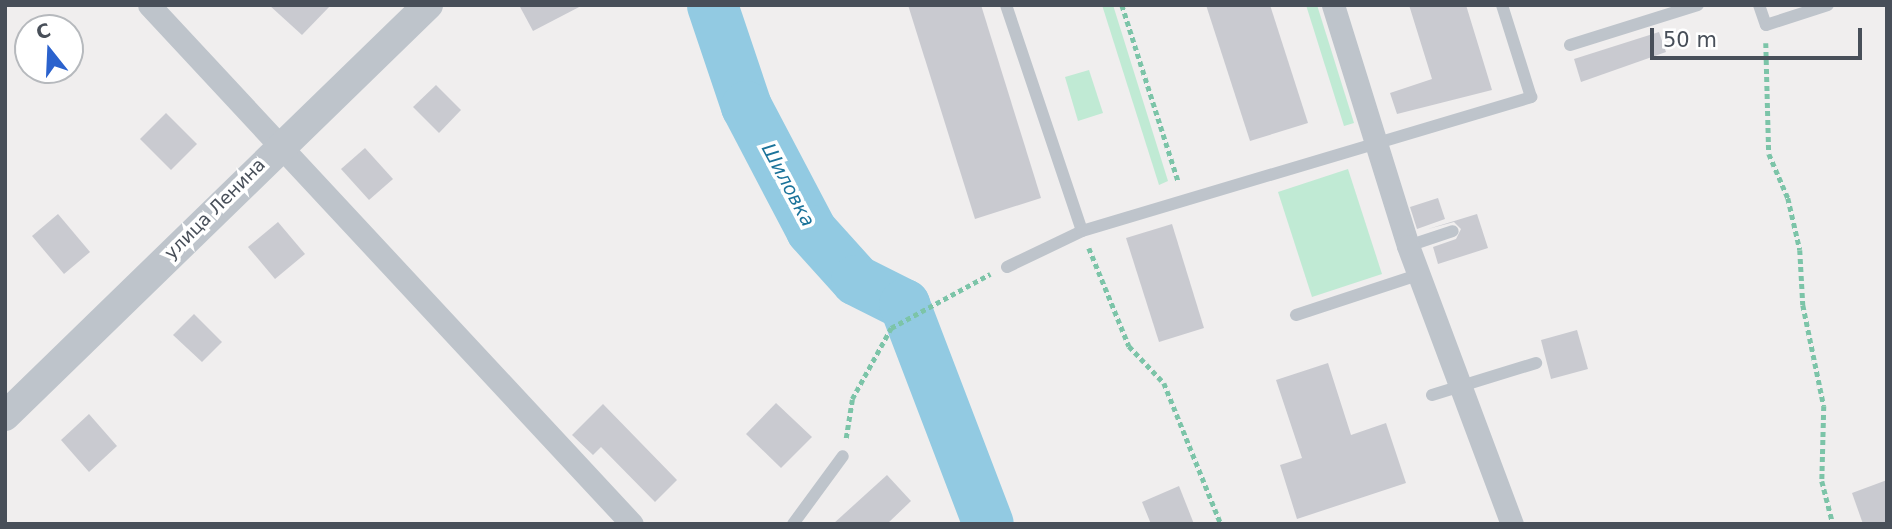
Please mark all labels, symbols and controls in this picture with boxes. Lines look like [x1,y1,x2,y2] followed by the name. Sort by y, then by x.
[14,14,84,84] north arrow
[1654,14,1866,58] scale bar
[33,18,53,44] text: С
[1663,28,1717,52] text: 50 m
[757,140,819,230] water label: Шиловка
[160,154,270,264] street label: улица Ленина

